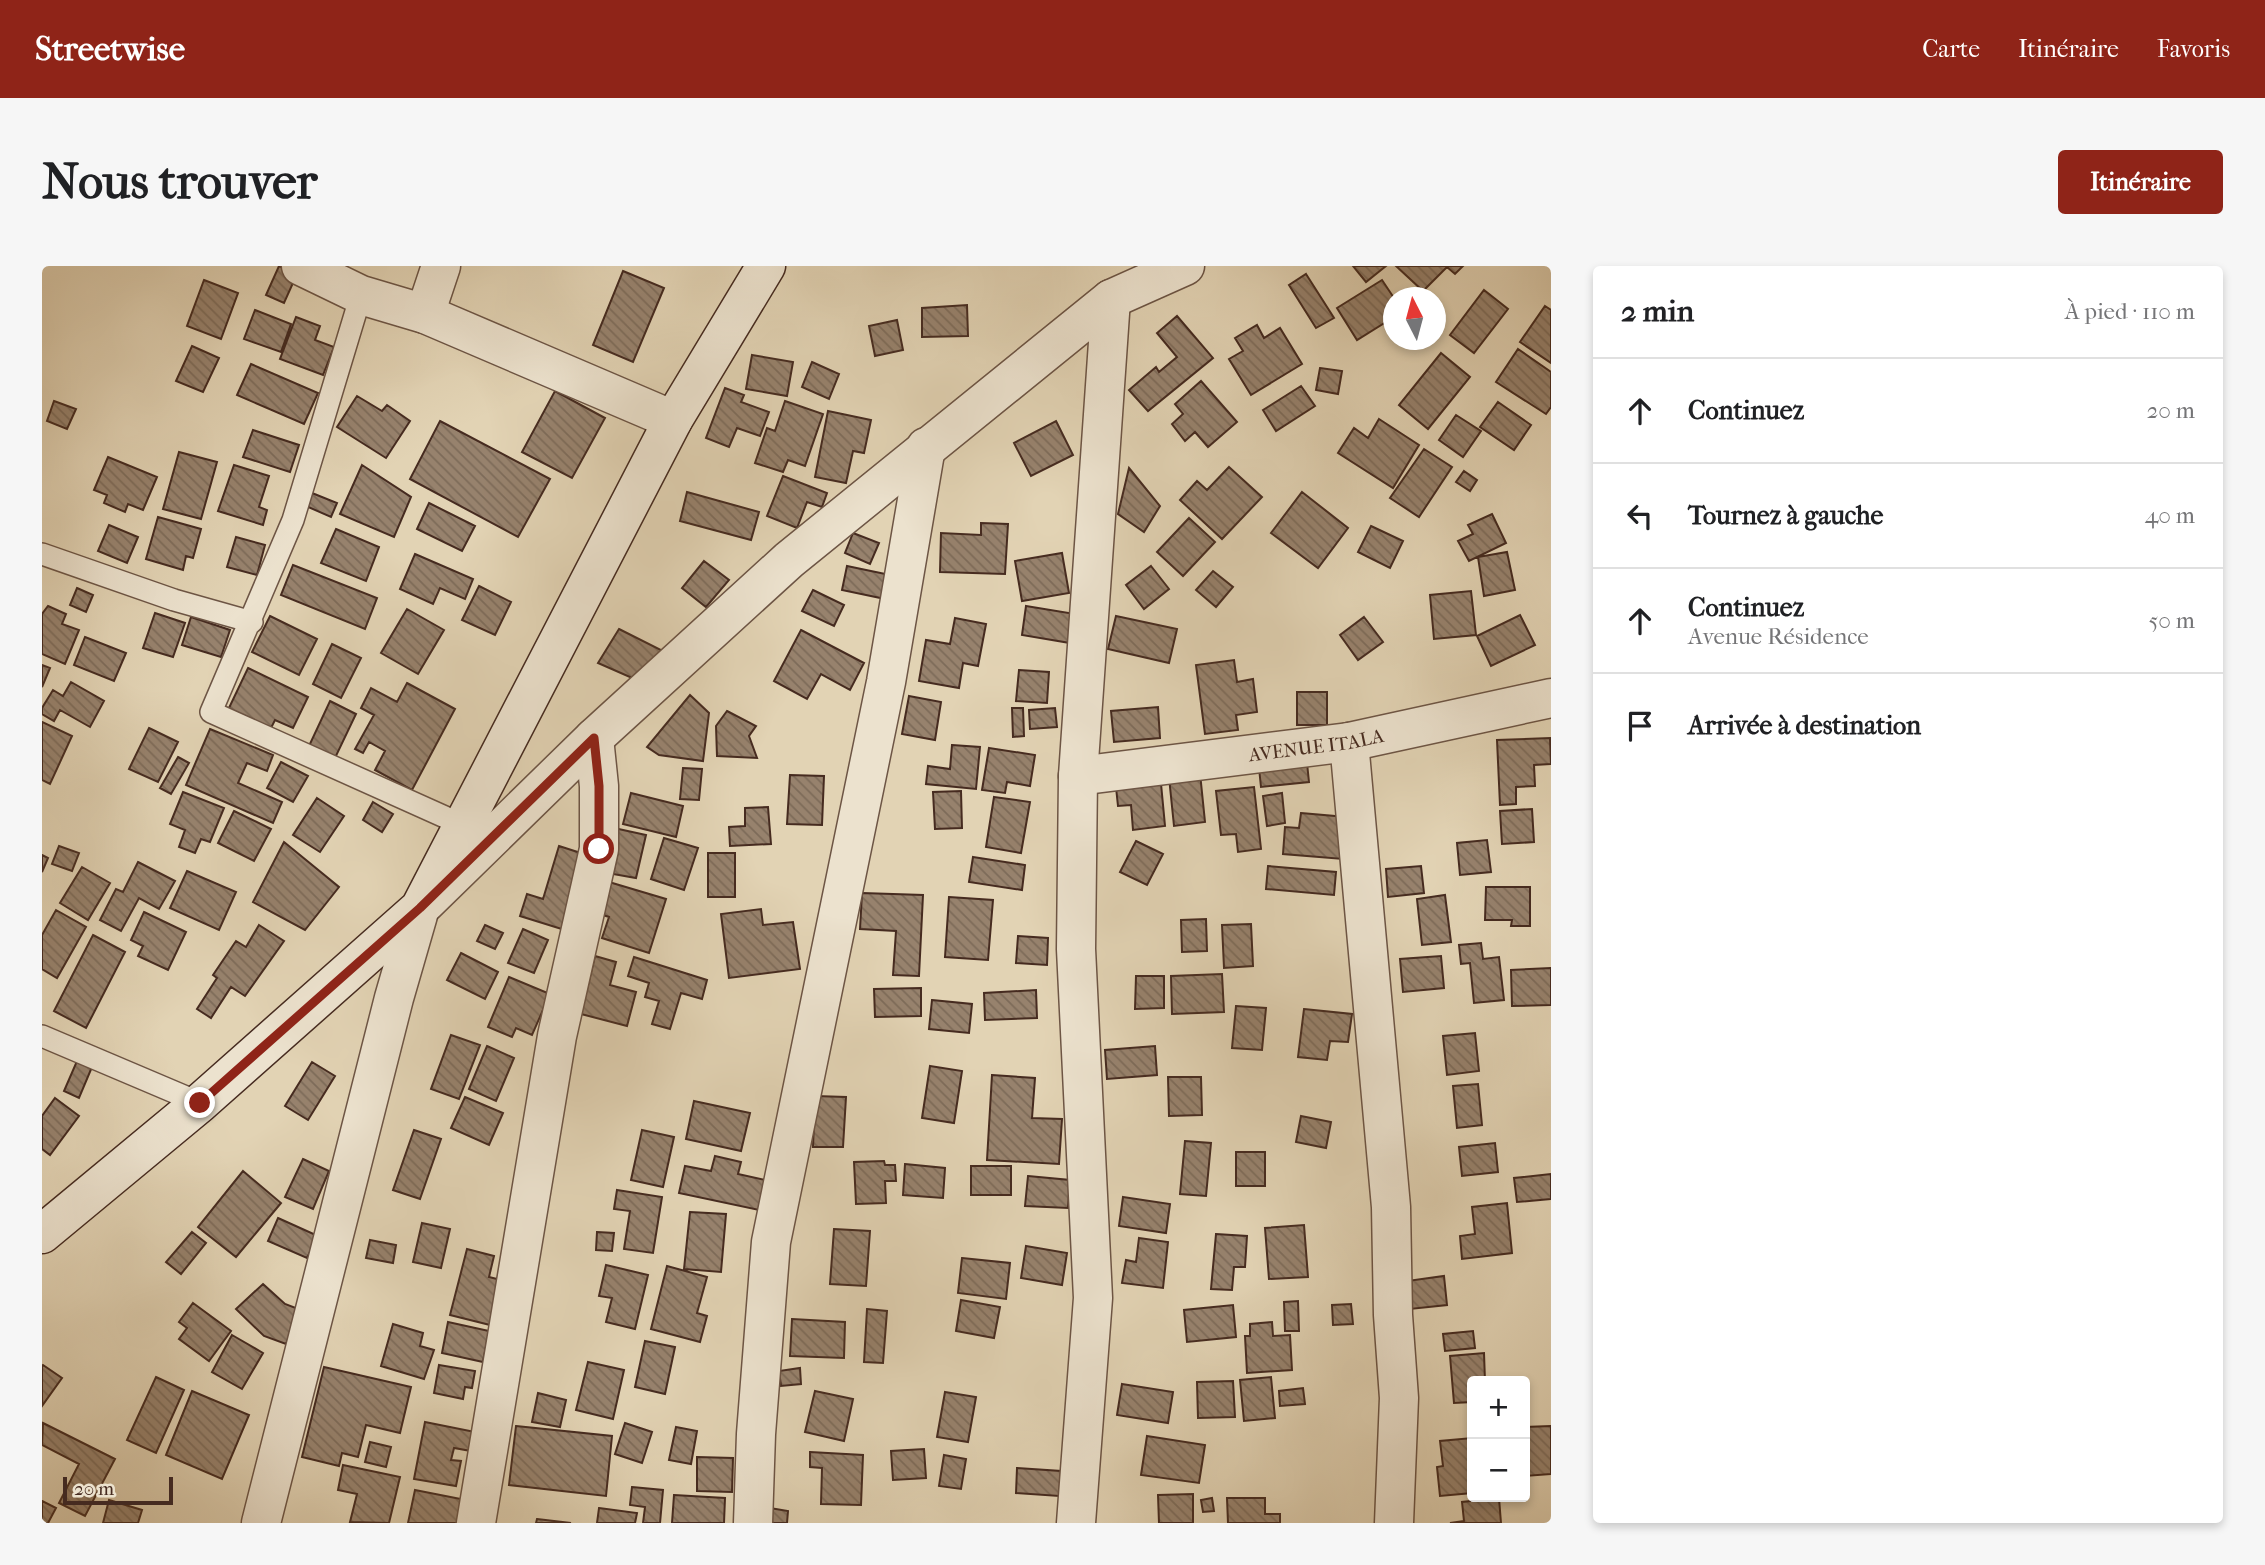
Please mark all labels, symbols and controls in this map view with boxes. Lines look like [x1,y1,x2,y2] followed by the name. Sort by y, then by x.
[35,30,185,69] text: Streetwise
[1922,35,1980,63] text: Carte
[2018,35,2119,63] text: Itinéraire
[2157,35,2230,63] text: Favoris
[2058,150,2223,214] button: Itinéraire
[42,153,317,211] text: Nous trouver
[1383,287,1446,350] north arrow
[1621,294,1694,329] text: 2 min
[2065,298,2195,325] text: À pied · 110 m
[1621,392,1659,430] icon: ahead
[1688,395,1804,426] text: Continuez
[2146,397,2195,424] text: 20 m
[1621,497,1659,535] icon: left
[1688,500,1883,531] text: Tournez à gauche
[2145,502,2195,529] text: 40 m
[1688,592,1804,623] text: Continuez
[1621,602,1659,640] icon: ahead
[2148,607,2195,634] text: 50 m
[1688,623,1869,650] text: Avenue Résidence
[1621,707,1659,745] icon: arrive
[1688,710,1921,741] text: Arrivée à destination
[1246,725,1386,767] street label: AVENUE ITALA
[583,833,614,864] route start
[184,1087,215,1118] route end
[1467,1376,1530,1502] map controls
[1467,1376,1530,1439] button: +
[1467,1439,1530,1502] button: −
[63,1474,173,1506] scale bar
[74,1478,114,1500] text: 20 m

